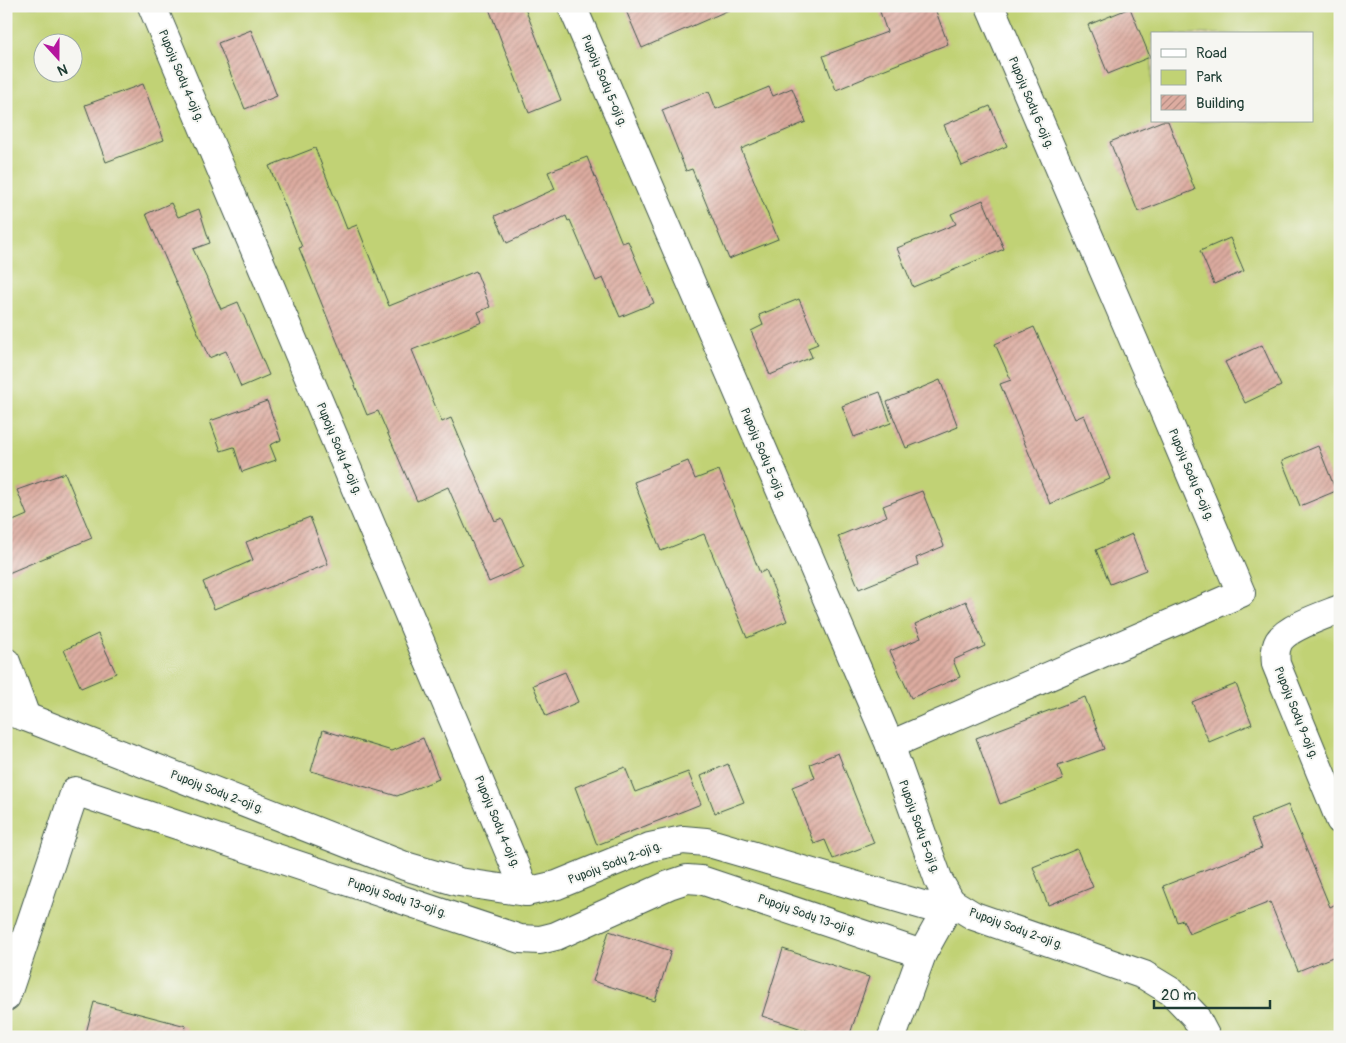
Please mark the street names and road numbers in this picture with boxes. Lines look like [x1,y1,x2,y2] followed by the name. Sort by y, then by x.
[155,27,207,125] street label: Pupojų Sodų 4-oji g.
[578,33,630,129] street label: Pupojų Sodų 5-oji g.
[1005,54,1057,152] street label: Pupojų Sodų 6-oji g.
[313,400,365,498] street label: Pupojų Sodų 4-oji g.
[737,406,789,502] street label: Pupojų Sodų 5-oji g.
[1165,426,1217,524] street label: Pupojų Sodų 6-oji g.
[1271,665,1321,761] street label: Pupojų Sodų 9-oji g.
[168,767,266,817] street label: Pupojų Sodų 2-oji g.
[471,773,523,871] street label: Pupojų Sodų 4-oji g.
[895,778,943,876] street label: Pupojų Sodų 5-oji g.
[566,838,664,888] street label: Pupojų Sodų 2-oji g.
[345,875,449,921] street label: Pupojų Sodų 13-oji g.
[756,891,858,939] street label: Pupojų Sodų 13-oji g.
[967,905,1065,953] street label: Pupojų Sodų 2-oji g.

